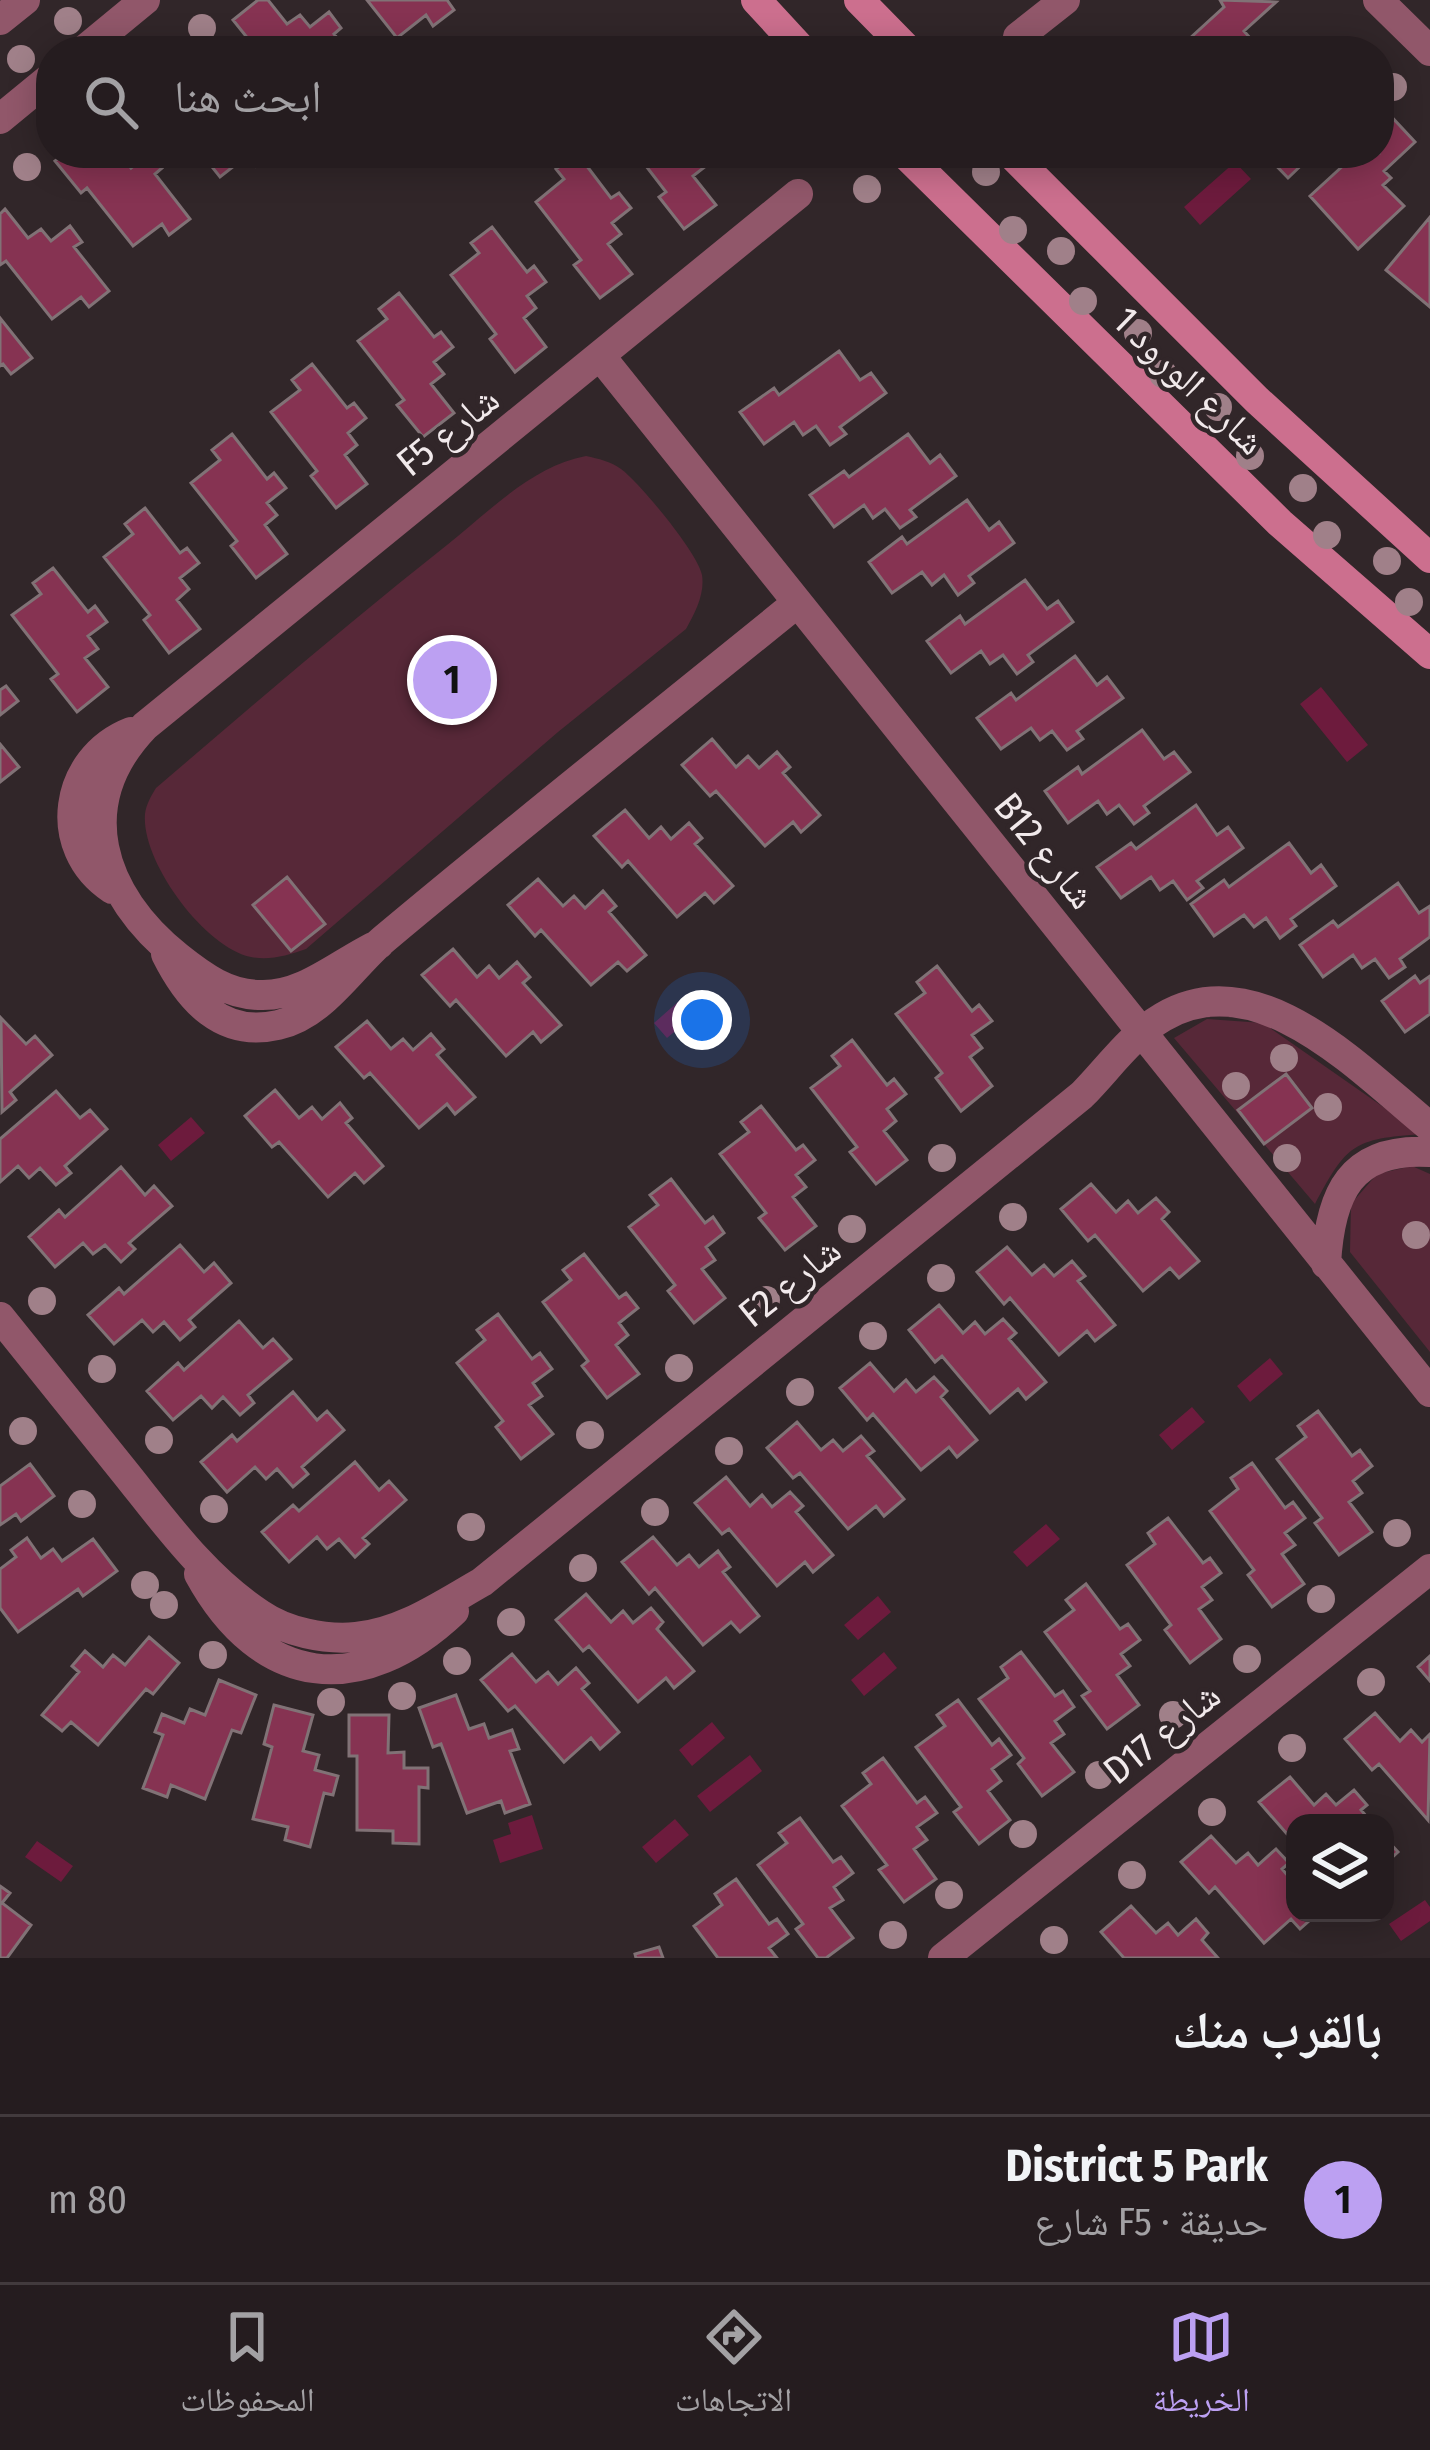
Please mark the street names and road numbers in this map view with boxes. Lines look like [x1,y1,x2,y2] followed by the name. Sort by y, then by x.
[1103,297,1274,465] street label: شارع الورود 1
[388,376,509,487] street label: F5 شارع
[984,784,1106,919] street label: B12 شارع
[730,1227,851,1338] street label: F2 شارع
[1094,1672,1230,1795] street label: D17 شارع

